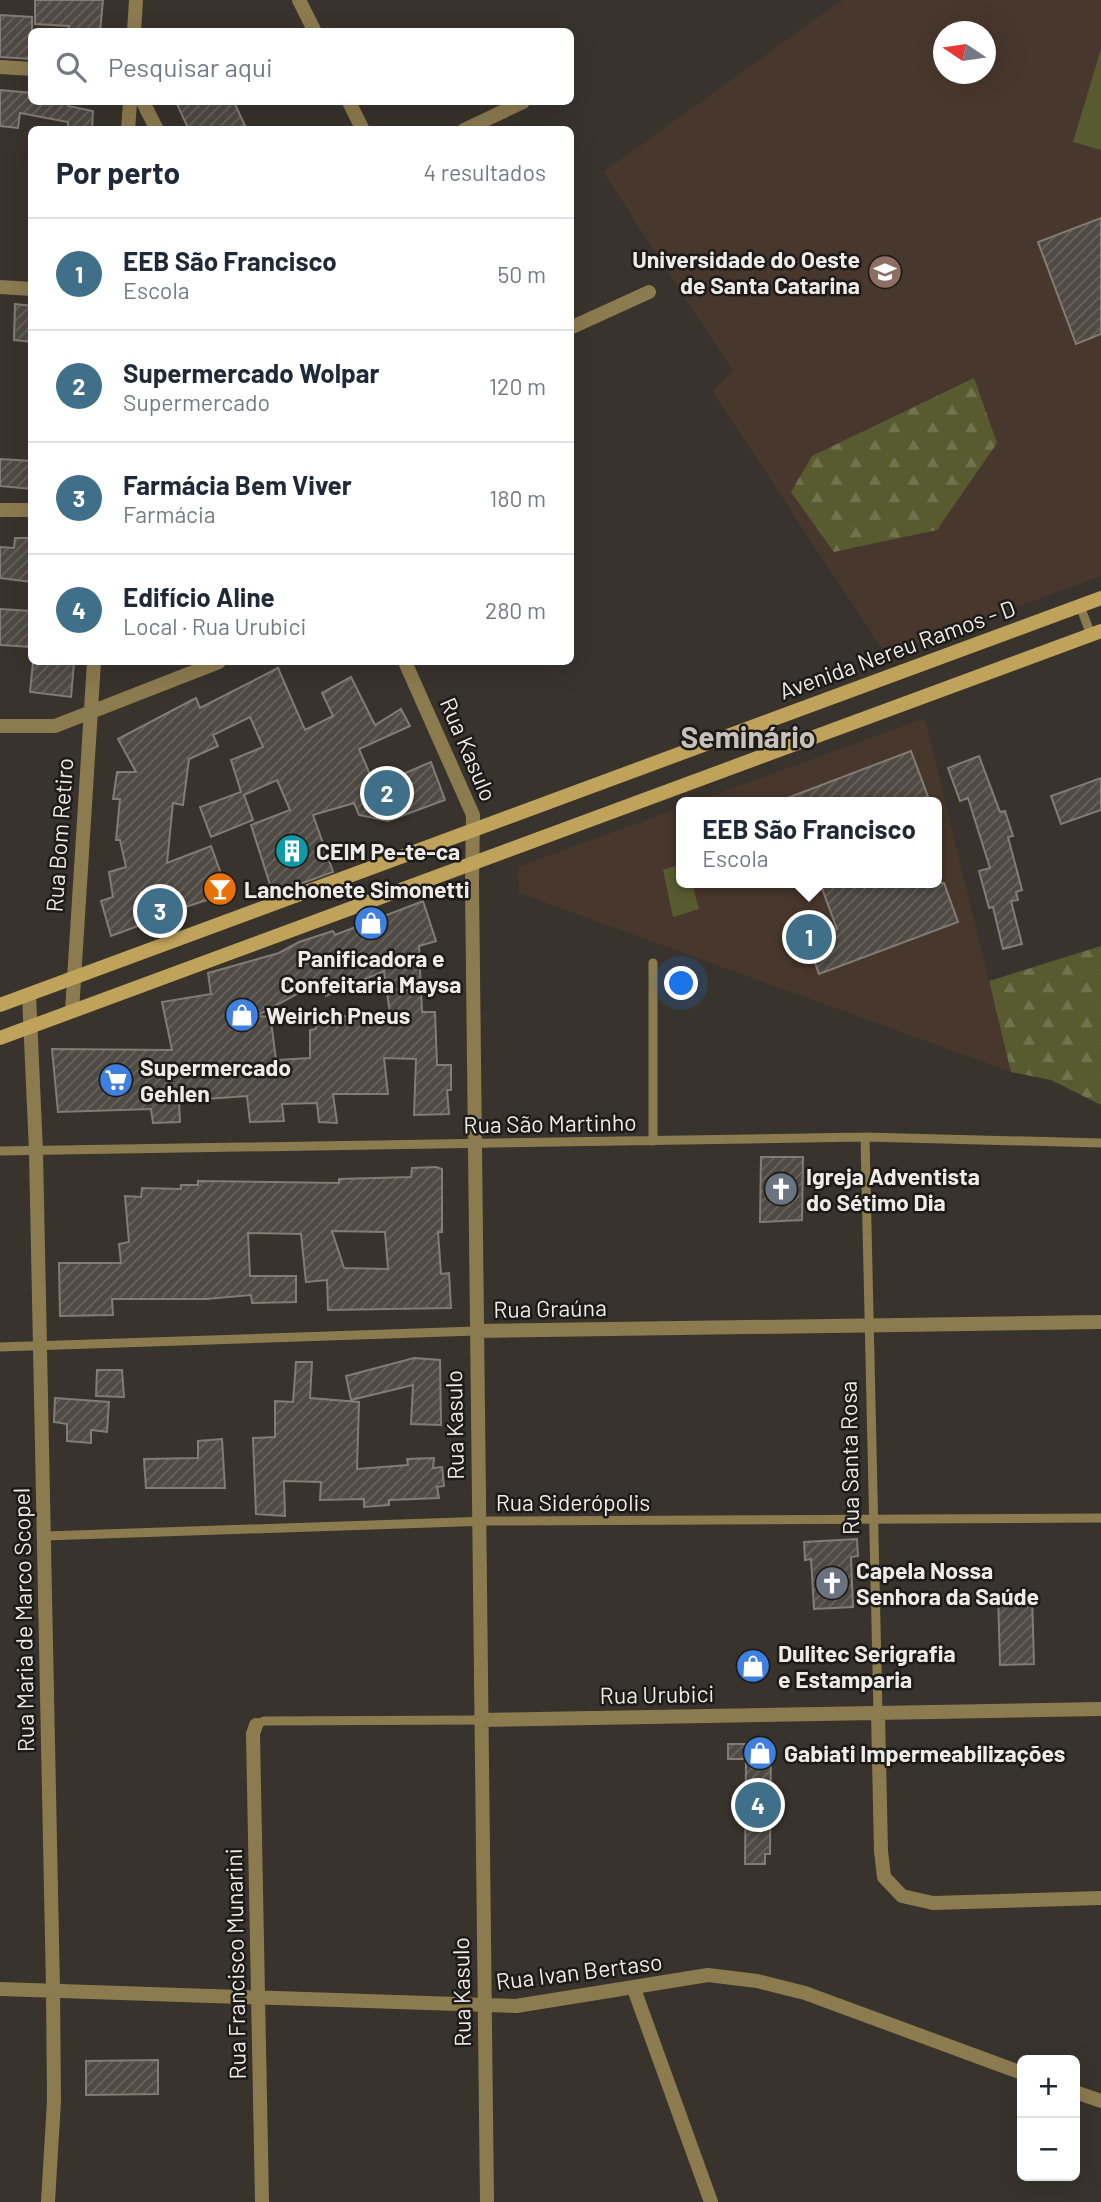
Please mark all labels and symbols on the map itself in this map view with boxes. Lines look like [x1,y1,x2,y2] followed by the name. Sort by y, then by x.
[933,21,996,84] north arrow
[632,245,860,299] place label: Universidade do Oeste de Santa Catarina
[866,253,904,291] school or university icon: Universidade do Oeste de Santa Catarina
[775,593,1019,705] street label: Avenida Nereu Ramos - D
[435,693,503,805] street label: Rua Kasulo
[680,718,816,754] district label: Seminário
[40,757,78,913] street label: Rua Bom Retiro
[364,767,410,819] pin: 2
[273,832,311,870] building icon: CEIM Pe-te-ca
[316,837,460,865] place label: CEIM Pe-te-ca
[201,870,239,908] bar icon: Lanchonete Simonetti
[244,875,470,903] place label: Lanchonete Simonetti
[137,885,183,937] pin: 3
[352,904,390,942] shop icon: Panificadora e Confeitaria Maysa
[786,911,832,963] pin: 1
[281,944,462,998] place label: Panificadora e Confeitaria Maysa
[664,966,698,1000] your location
[223,996,261,1034] shop icon: Weirich Pneus
[266,1001,410,1029] place label: Weirich Pneus
[140,1053,291,1107] place label: Supermercado Gehlen
[97,1061,135,1099] supermarket icon: Supermercado Gehlen
[463,1107,637,1139] street label: Rua São Martinho
[806,1162,980,1216] place label: Igreja Adventista do Sétimo Dia
[762,1170,800,1208] church icon: Igreja Adventista do Sétimo Dia
[493,1293,607,1323] street label: Rua Graúna
[439,1370,469,1480] street label: Rua Kasulo
[834,1381,864,1535] street label: Rua Santa Rosa
[7,1488,39,1752] street label: Rua Maria de Marco Scopel
[496,1488,650,1516] street label: Rua Siderópolis
[856,1556,1039,1610] place label: Capela Nossa Senhora da Saúde
[813,1564,851,1602] church icon: Capela Nossa Senhora da Saúde
[778,1639,956,1693] place label: Dulitec Serigrafia e Estamparia
[734,1647,772,1685] shop icon: Dulitec Serigrafia e Estamparia
[599,1679,715,1709] street label: Rua Urubici
[741,1734,779,1772] shop icon: Gabiati Impermeabilizações
[784,1739,1065,1767] place label: Gabiati Impermeabilizações
[735,1779,781,1831] pin: 4
[219,1848,251,2080] street label: Rua Francisco Munarini
[446,1937,476,2047] street label: Rua Kasulo
[494,1947,664,1995] street label: Rua Ivan Bertaso

